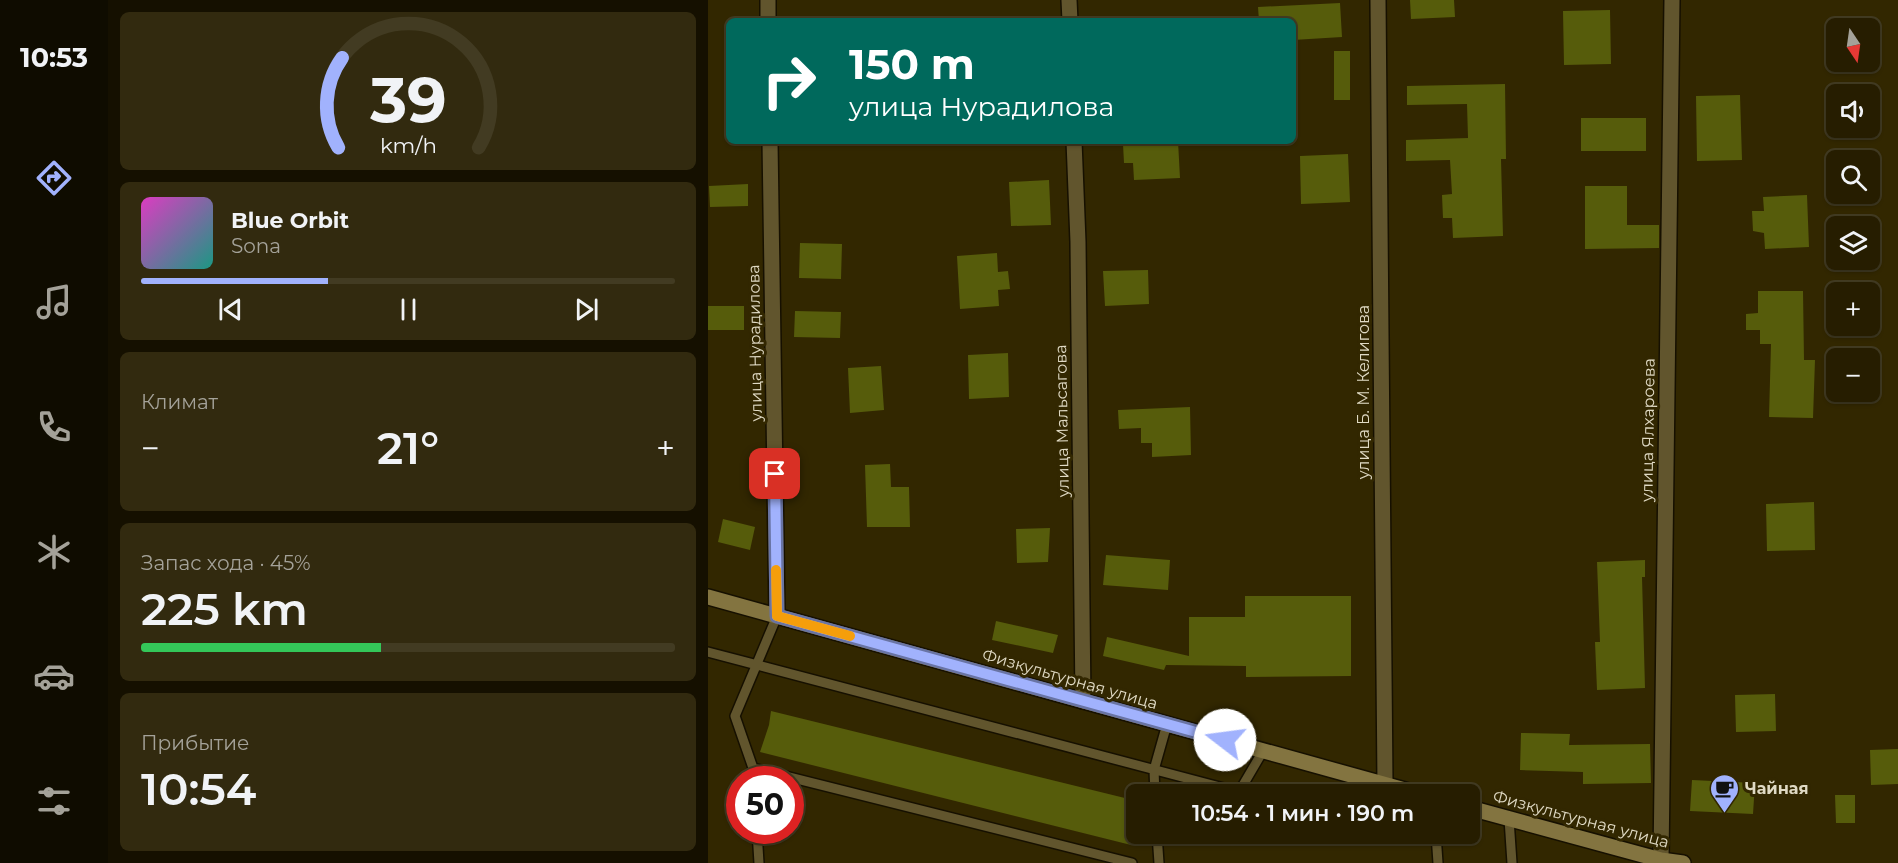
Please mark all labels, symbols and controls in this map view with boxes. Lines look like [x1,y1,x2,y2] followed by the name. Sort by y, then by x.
[1826,18,1880,72] north arrow
[1826,18,1880,402] map controls
[849,38,975,90] text: 150 m
[20,41,88,74] text: 10:53
[750,42,828,120] icon: right
[369,62,446,138] text: 39
[1826,84,1880,138] button: sound
[849,90,1114,123] text: улица Нурадилова
[379,132,437,158] text: km/h
[1826,150,1880,204] button: search
[33,157,75,199] icon: directions
[231,207,349,234] text: Blue Orbit
[1826,216,1880,270] button: layers
[231,234,281,258] text: Sona
[744,264,766,423] street label: улица Нурадилова
[33,281,75,323] icon: music
[1826,282,1880,336] button: +
[214,293,247,326] icon: previous
[392,293,425,326] icon: pause
[570,293,603,326] icon: next
[1354,305,1373,480] street label: улица Б. М. Келигова
[1051,344,1073,499] street label: улица Мальсагова
[1826,348,1880,402] button: −
[1637,358,1659,503] street label: улица Ялхароева
[141,390,218,414] text: Климат
[33,406,75,448] icon: phone
[377,420,439,475] text: 21°
[141,428,160,468] text: −
[656,428,675,468] text: +
[749,448,800,499] pin
[758,457,791,490] icon: arrive
[33,531,75,573] icon: climate
[141,551,311,575] text: Запас хода · 45%
[141,581,308,636] text: 225 km
[980,645,1160,713] street label: Физкультурная улица
[33,655,75,697] icon: car
[1193,708,1257,772] position arrow
[141,731,249,755] text: Прибытие
[141,761,256,816] text: 10:54
[726,766,804,844] speed limit sign: 50
[1708,772,1740,814] cafe icon: Чайная
[1745,779,1809,798] place label: Чайная
[33,780,75,822] icon: filters
[1491,786,1671,852] street label: Физкультурная улица
[1192,800,1414,827] text: 10:54 · 1 мин · 190 m

